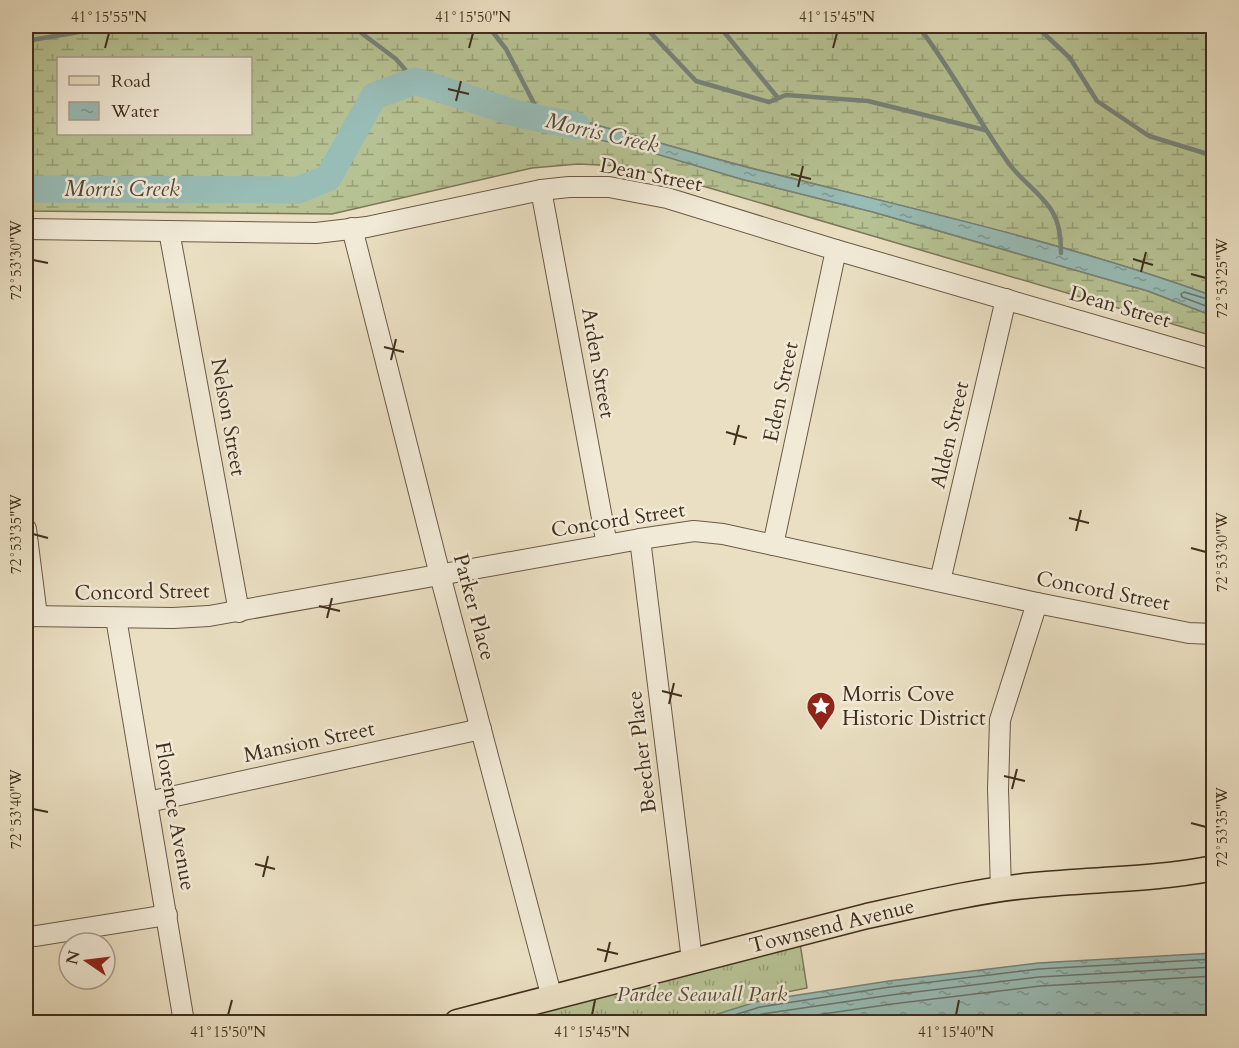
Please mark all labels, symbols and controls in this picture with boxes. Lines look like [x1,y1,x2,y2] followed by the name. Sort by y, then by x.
[71,7,147,27] text: 41°15'55"N
[435,7,511,27] text: 41°15'50"N
[799,7,875,27] text: 41°15'45"N
[57,57,252,135] legend
[111,69,151,94] text: Road
[110,99,160,124] text: Water
[542,105,662,161] water label: Morris Creek
[597,151,705,199] street label: Dean Street
[64,174,180,204] water label: Morris Creek
[6,220,26,300] text: 72°53'30"W
[1212,238,1232,318] text: 72°53'25"W
[1066,279,1174,335] street label: Dean Street
[574,306,622,421] street label: Arden Street
[756,339,806,445] street label: Eden Street
[203,356,253,479] street label: Nelson Street
[924,378,976,491] street label: Alden Street
[6,494,26,574] text: 72°53'35"W
[549,495,687,545] street label: Concord Street
[1212,512,1232,592] text: 72°53'30"W
[446,551,502,663] street label: Parker Place
[1034,564,1173,618] street label: Concord Street
[74,576,210,608] street label: Concord Street
[842,680,986,733] place label: Morris Cove Historic District
[620,689,664,815] street label: Beecher Place
[805,690,837,732] place icon: Morris Cove Historic District
[241,714,377,770] street label: Mansion Street
[148,739,202,893] street label: Florence Avenue
[6,769,26,849] text: 72°53'40"W
[1212,787,1232,867] text: 72°53'35"W
[747,891,917,961] street label: Townsend Avenue
[57,931,117,991] north arrow
[61,948,86,967] text: N
[617,980,788,1009] park label: Pardee Seawall Park
[190,1022,266,1042] text: 41°15'50"N
[554,1022,630,1042] text: 41°15'45"N
[918,1022,994,1042] text: 41°15'40"N

